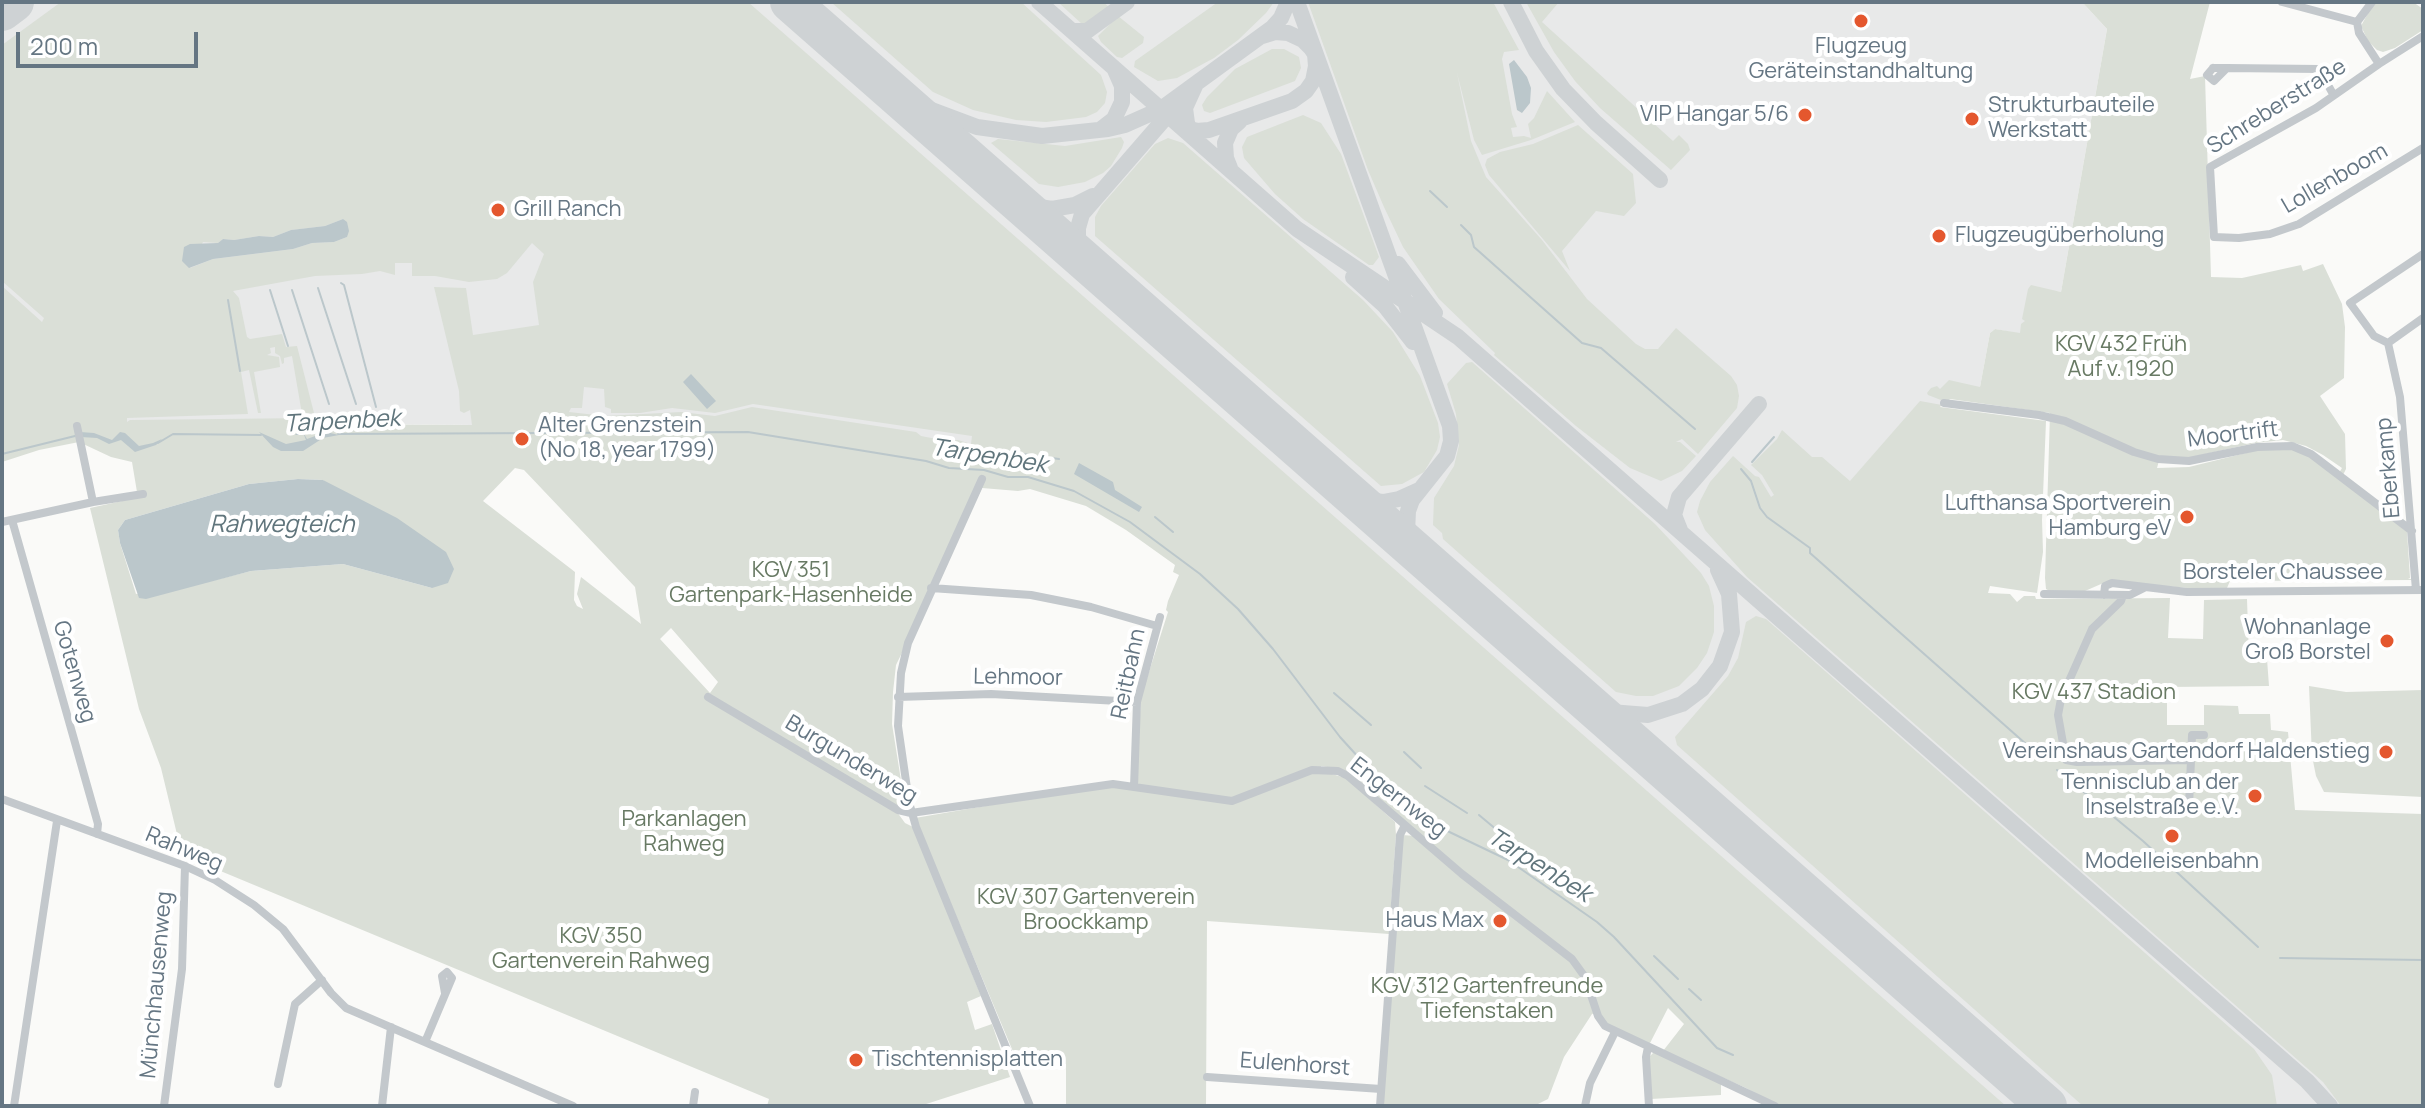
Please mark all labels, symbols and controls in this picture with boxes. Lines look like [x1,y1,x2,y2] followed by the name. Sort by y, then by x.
[1852,12,1870,30] marker: Flugzeug Geräteinstandhaltung
[20,16,202,66] scale bar
[30,29,98,62] text: 200 m
[1749,34,1973,86] place label: Flugzeug Geräteinstandhaltung
[2203,54,2351,160] street label: Schreberstraße
[1988,93,2155,144] place label: Strukturbauteile Werkstatt
[1640,102,1789,128] place label: VIP Hangar 5/6
[1796,106,1814,124] marker: VIP Hangar 5/6
[1963,110,1981,128] marker: Strukturbauteile Werkstatt
[2277,138,2393,220] street label: Lollenboom
[514,197,622,223] place label: Grill Ranch
[489,201,507,219] marker: Grill Ranch
[1955,223,2164,249] place label: Flugzeugüberholung
[1930,227,1948,245] marker: Flugzeugüberholung
[2055,332,2187,384] park label: KGV 432 Früh Auf v. 1920
[283,405,401,439] water label: Tarpenbek
[538,413,716,464] place label: Alter Grenzstein (No 18, year 1799)
[2186,416,2280,454] street label: Moortrift
[2371,416,2407,520] street label: Eberkamp
[513,430,531,448] marker: Alter Grenzstein (No 18, year 1799)
[929,434,1049,480] water label: Tarpenbek
[1945,491,2171,542] place label: Lufthansa Sportverein Hamburg eV
[2178,508,2196,526] marker: Lufthansa Sportverein Hamburg eV
[209,511,355,539] water label: Rahwegteich
[669,558,913,610] park label: KGV 351 Gartenpark-Hasenheide
[2183,560,2383,586] street label: Borsteler Chaussee
[2244,615,2371,666] place label: Wohnanlage Groß Borstel
[47,618,101,726] street label: Gotenweg
[1107,626,1151,722] street label: Reitbahn
[2378,632,2396,650] marker: Wohnanlage Groß Borstel
[973,664,1063,692] street label: Lehmoor
[2012,680,2176,706] park label: KGV 437 Stadion
[780,710,922,810] street label: Burgunderweg
[2002,739,2370,765] place label: Vereinshaus Gartendorf Haldenstieg
[2377,743,2395,761] marker: Vereinshaus Gartendorf Haldenstieg
[1345,752,1451,844] street label: Engernweg
[2061,770,2239,822] place label: Tennisclub an der Inselstraße e.V.
[2246,787,2264,805] marker: Tennisclub an der Inselstraße e.V.
[621,807,747,858] park label: Parkanlagen Rahweg
[141,822,227,878] street label: Rahweg
[1482,823,1596,909] water label: Tarpenbek
[2163,827,2181,845] marker: Modelleisenbahn
[2085,849,2259,875] place label: Modelleisenbahn
[977,885,1195,936] park label: KGV 307 Gartenverein Broockkamp
[136,890,178,1080] street label: Münchhausenweg
[1385,908,1484,934] place label: Haus Max
[1491,912,1509,930] marker: Haus Max
[492,924,710,976] park label: KGV 350 Gartenverein Rahweg
[1371,974,1603,1026] park label: KGV 312 Gartenfreunde Tiefenstaken
[872,1047,1063,1073] place label: Tischtennisplatten
[1239,1048,1351,1082] street label: Eulenhorst
[847,1051,865,1069] marker: Tischtennisplatten

